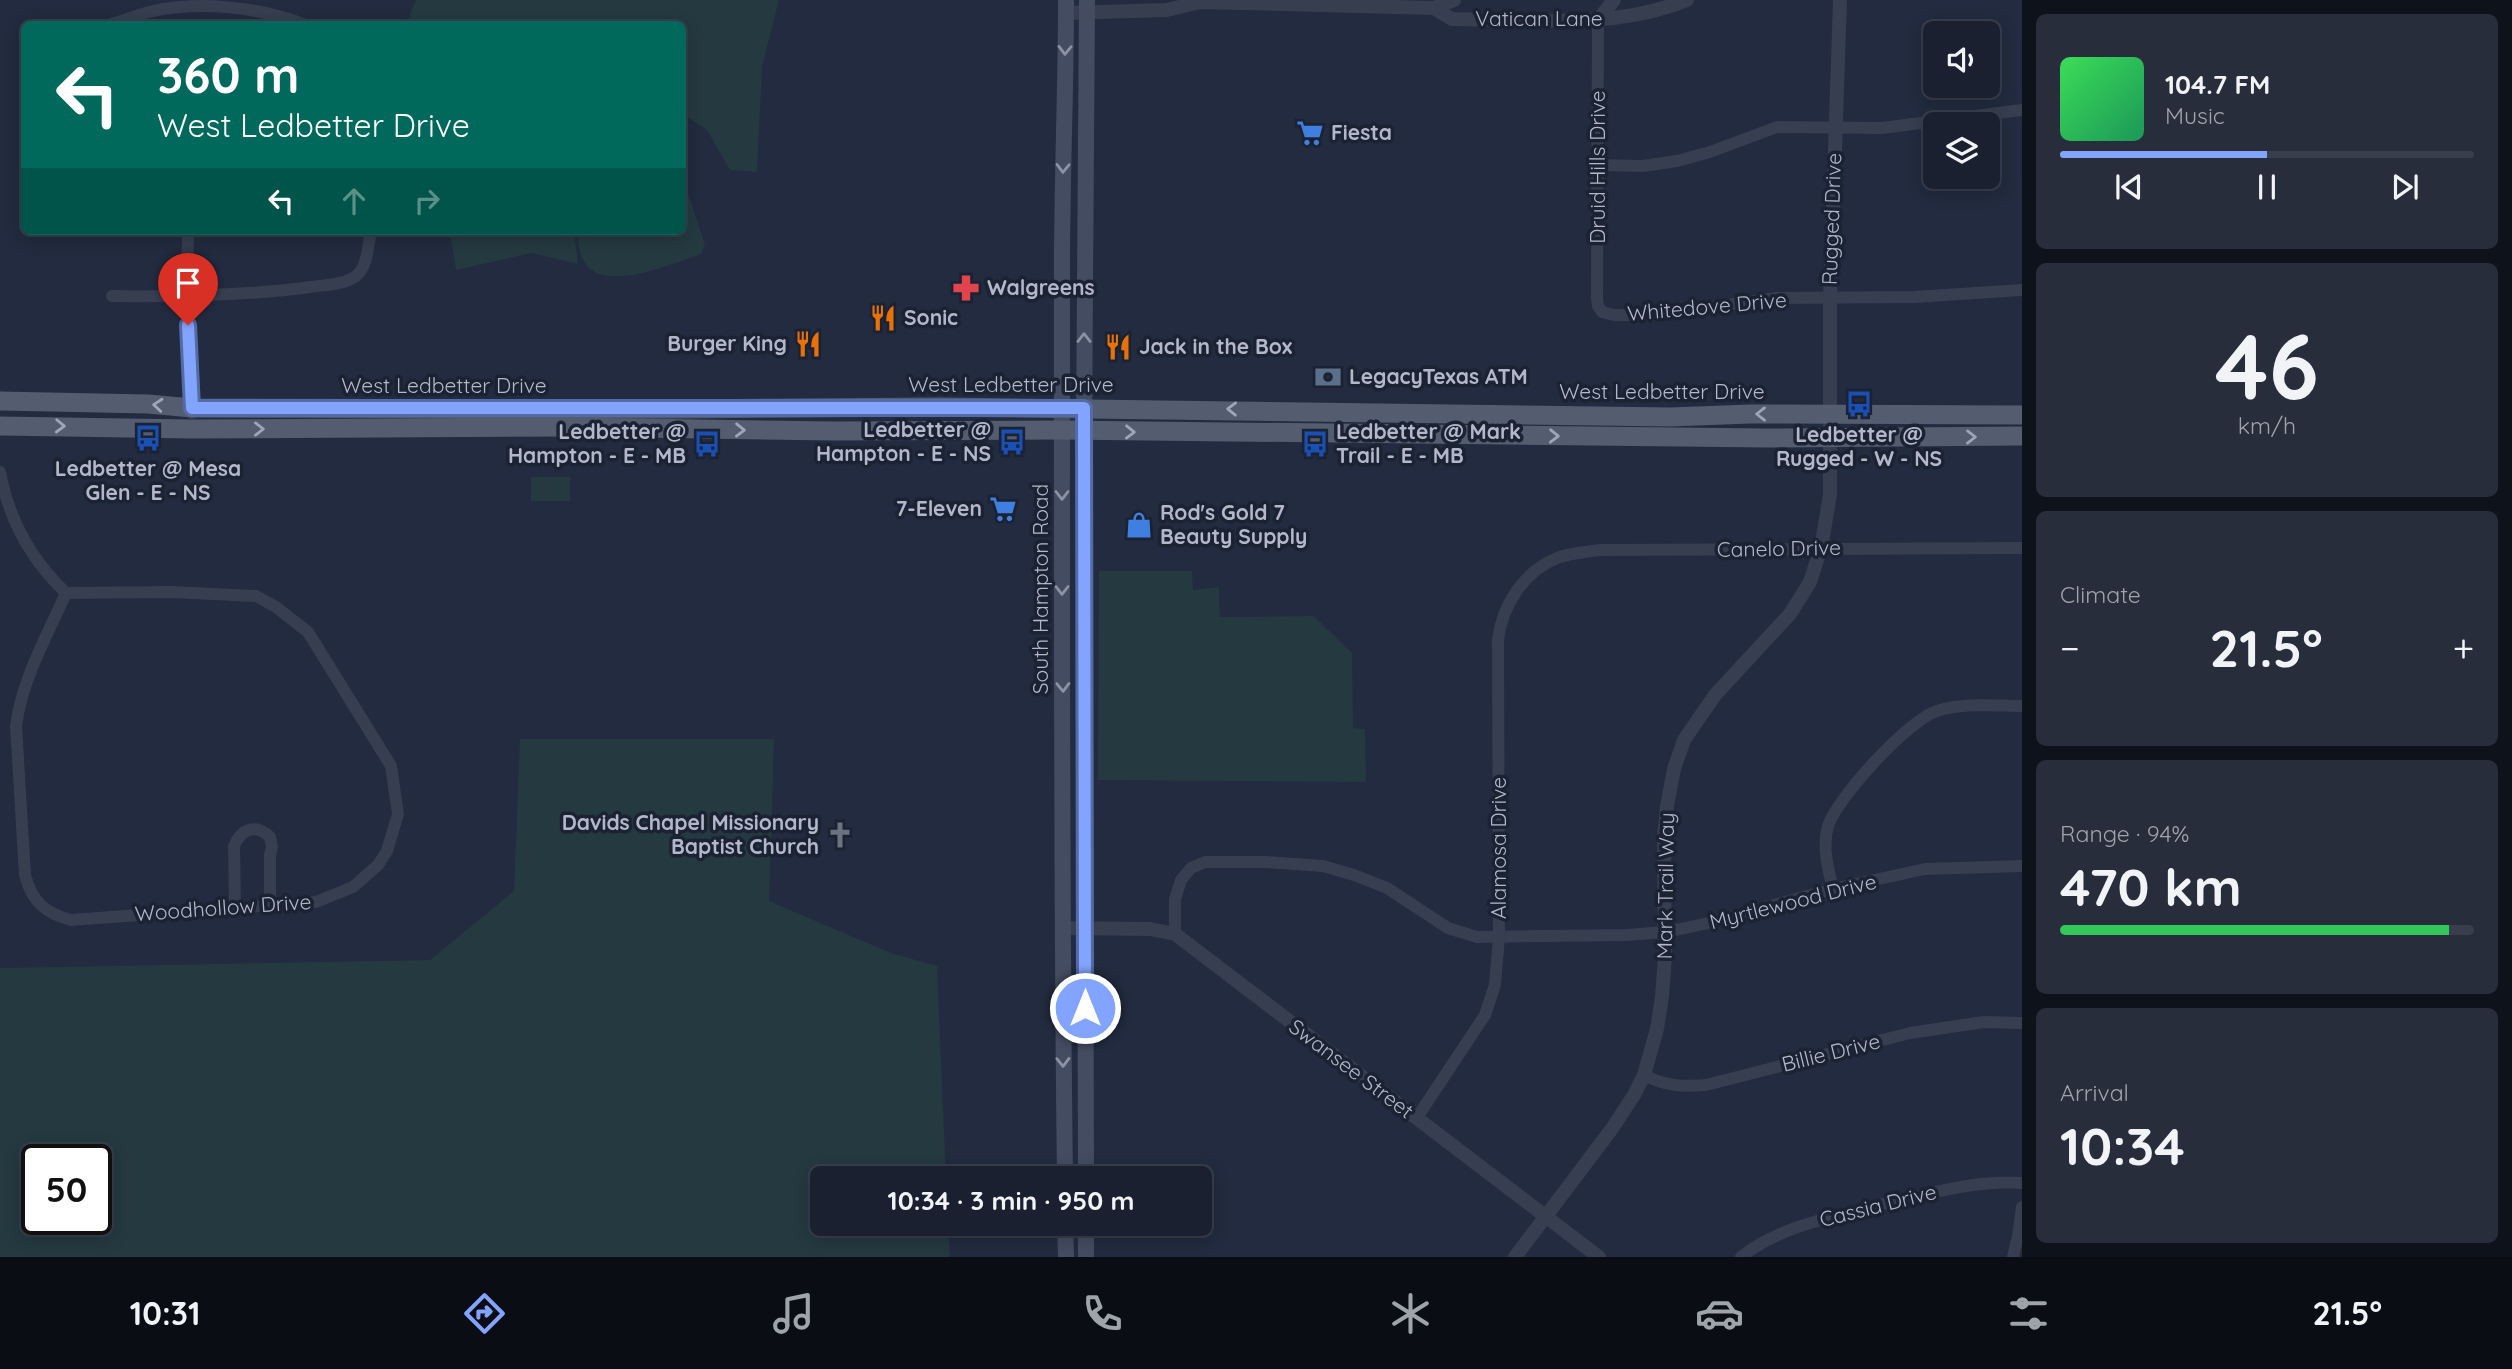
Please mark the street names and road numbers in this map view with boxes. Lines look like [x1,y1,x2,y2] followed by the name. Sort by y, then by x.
[1475,5,1603,31] street label: Vatican Lane
[1584,90,1610,244] street label: Druid Hills Drive
[1816,152,1846,286] street label: Rugged Drive
[1626,286,1788,326] street label: Whitedove Drive
[908,371,1114,397] street label: West Ledbetter Drive
[341,372,547,398] street label: West Ledbetter Drive
[1559,378,1765,404] street label: West Ledbetter Drive
[1027,484,1053,694] street label: South Hampton Road
[1717,534,1841,562] street label: Canelo Drive
[1485,777,1511,919] street label: Alamosa Drive
[1651,812,1679,960] street label: Mark Trail Way
[1707,868,1879,934] street label: Myrtlewood Drive
[134,888,312,926] street label: Woodhollow Drive
[1284,1013,1419,1123] street label: Swansee Street
[1779,1027,1883,1077] street label: Billie Drive
[1817,1178,1939,1232] street label: Cassia Drive

